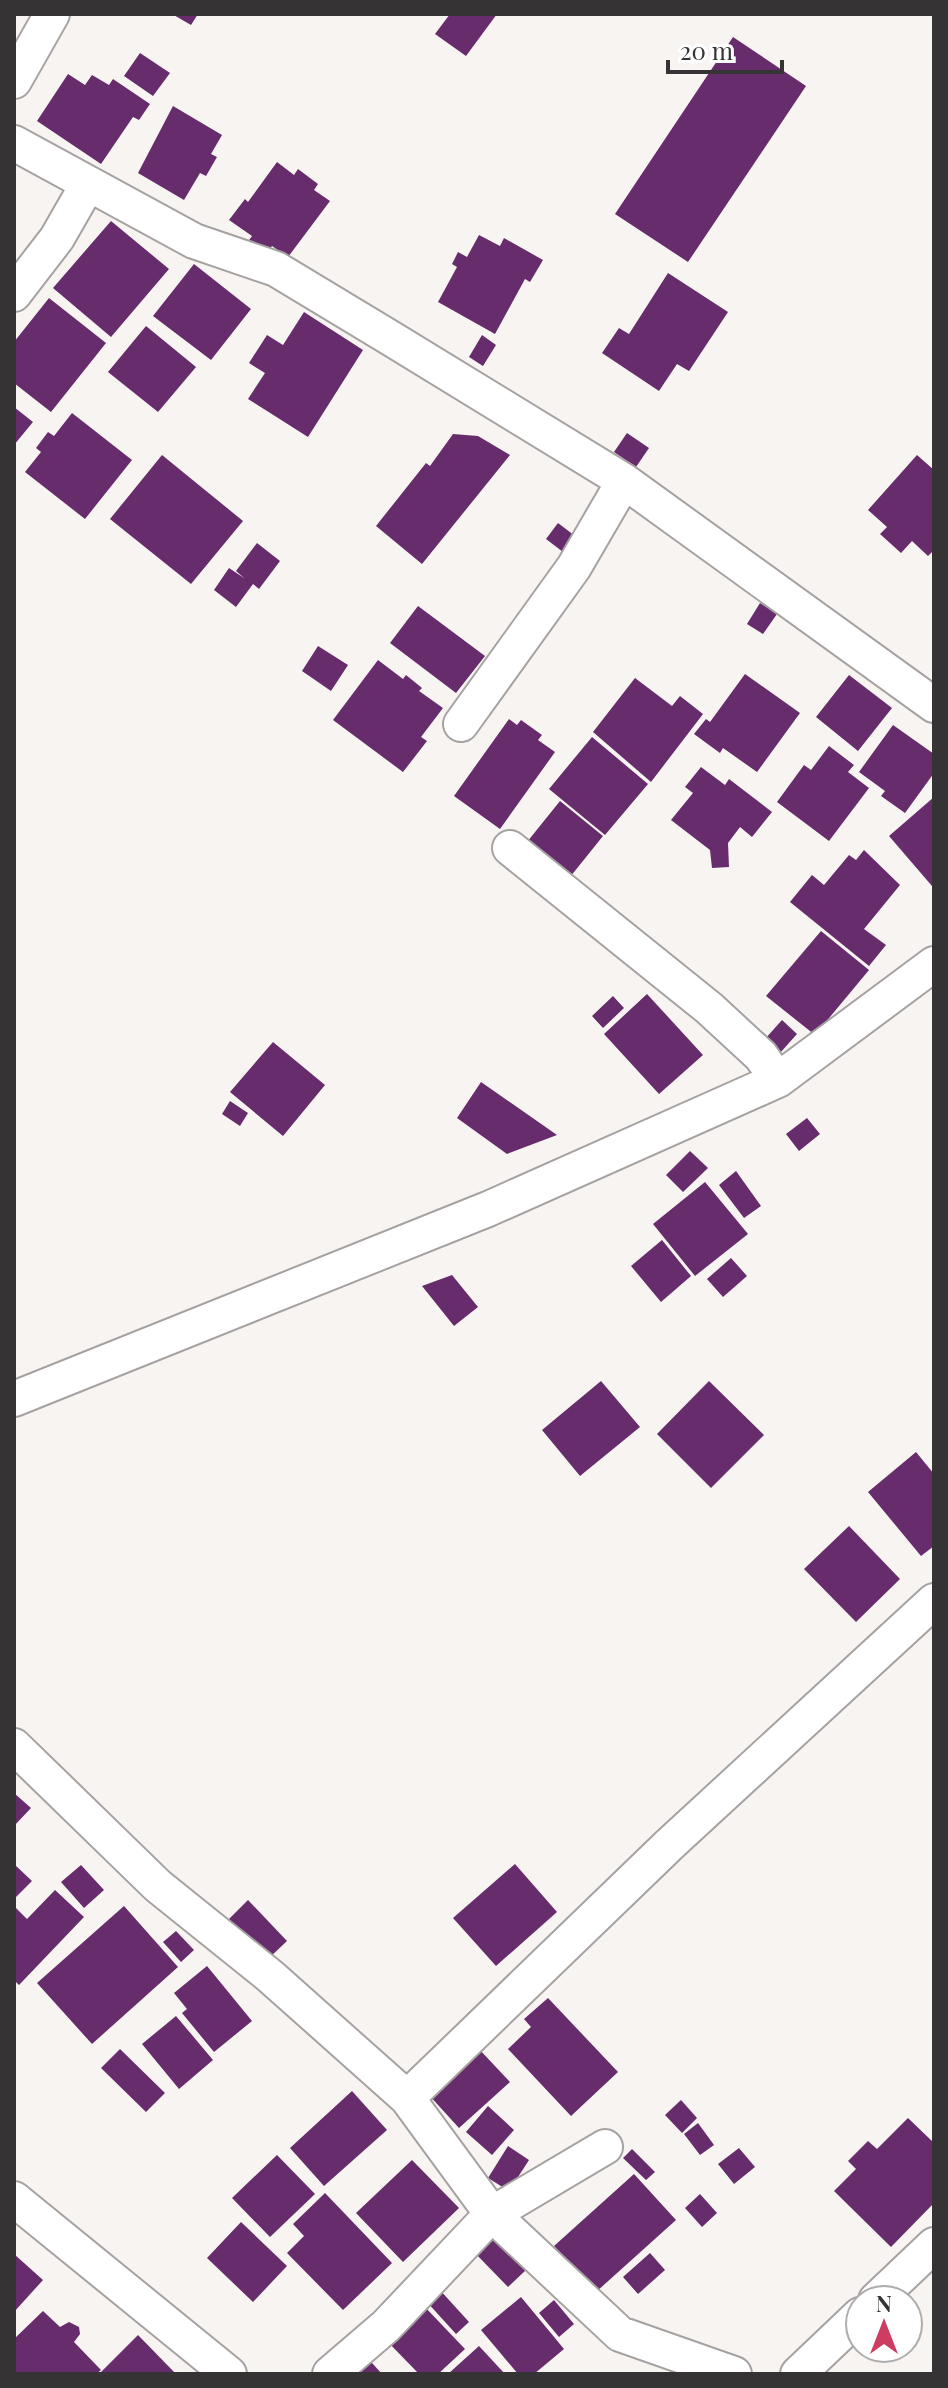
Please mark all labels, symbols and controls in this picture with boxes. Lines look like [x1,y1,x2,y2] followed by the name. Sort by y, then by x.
[668,24,782,74] scale bar
[680,34,733,66] text: 20 m
[844,2284,924,2364] north arrow
[876,2288,892,2318] text: N

